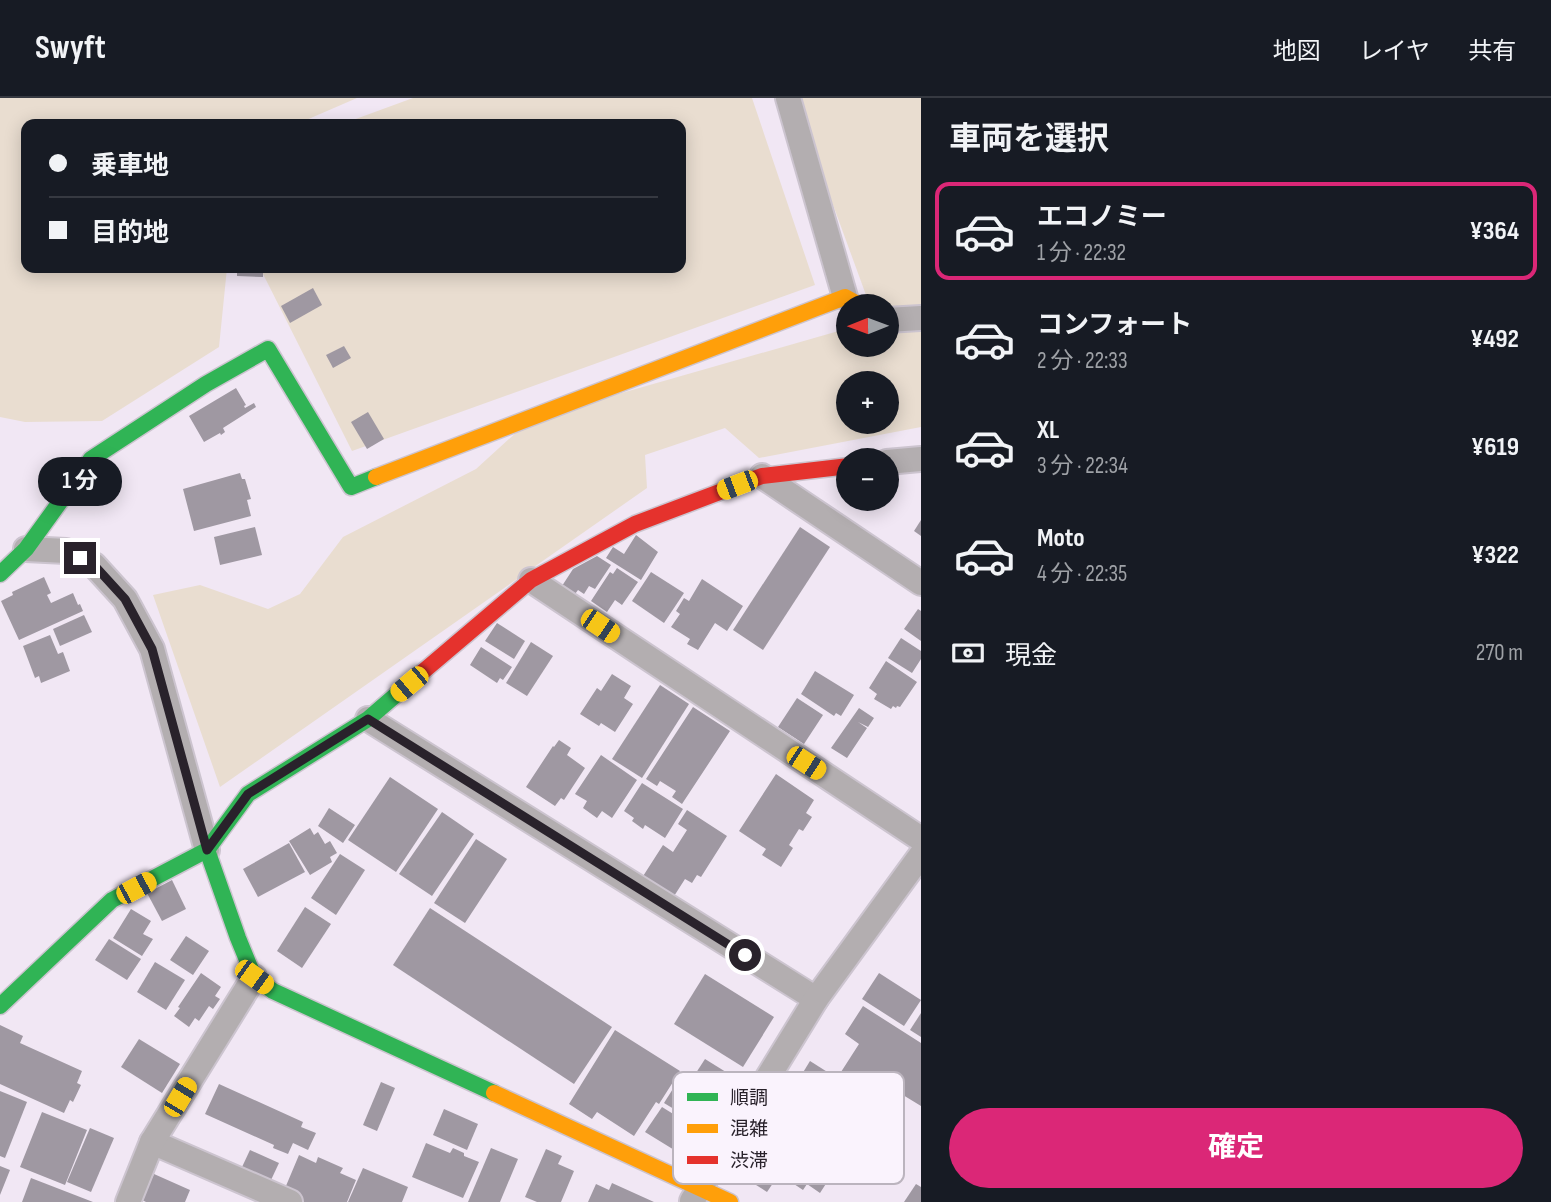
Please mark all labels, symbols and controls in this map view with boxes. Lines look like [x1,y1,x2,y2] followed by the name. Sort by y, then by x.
[35,28,106,68] text: Swyft
[1273,37,1321,66] text: 地図
[1359,37,1430,66] text: レイヤ
[1468,37,1516,66] text: 共有
[949,120,1109,159] text: 車両を選択
[91,151,169,182] text: 乗車地
[953,200,1016,263] icon: car
[1037,202,1167,233] text: エコノミー
[1469,216,1519,247] text: ¥364
[91,218,169,249] text: 目的地
[1037,239,1126,267] text: 1 分 · 22:32
[836,294,900,357] north arrow
[836,294,899,511] map controls
[953,308,1016,371] icon: car
[1037,310,1192,341] text: コンフォート
[1470,324,1519,355] text: ¥492
[1037,347,1128,375] text: 2 分 · 22:33
[836,371,899,434] button: +
[1037,415,1059,446] text: XL
[953,416,1016,479] icon: car
[1471,432,1519,463] text: ¥619
[836,448,899,511] button: −
[1037,452,1128,480] text: 3 分 · 22:34
[38,456,122,505] callout: 1 分
[62,467,98,495] text: 1 分
[714,468,761,502] car
[1037,523,1085,554] text: Moto
[953,524,1016,587] icon: car
[1471,540,1519,571] text: ¥322
[64,542,96,574] route end
[1037,560,1127,588] text: 4 分 · 22:35
[577,606,624,646] car
[949,634,987,672] icon: cash
[1476,639,1523,667] text: 270 m
[1005,641,1057,672] text: 現金
[387,662,432,706] car
[783,743,830,783] car
[113,869,160,907] car
[729,939,761,971] route start
[231,956,278,998] car
[673,1072,904,1184] legend
[161,1074,200,1120] car
[730,1087,768,1110] text: 順調
[949,1108,1523,1188] button: 確定
[730,1118,768,1141] text: 混雑
[730,1150,768,1173] text: 渋滞

